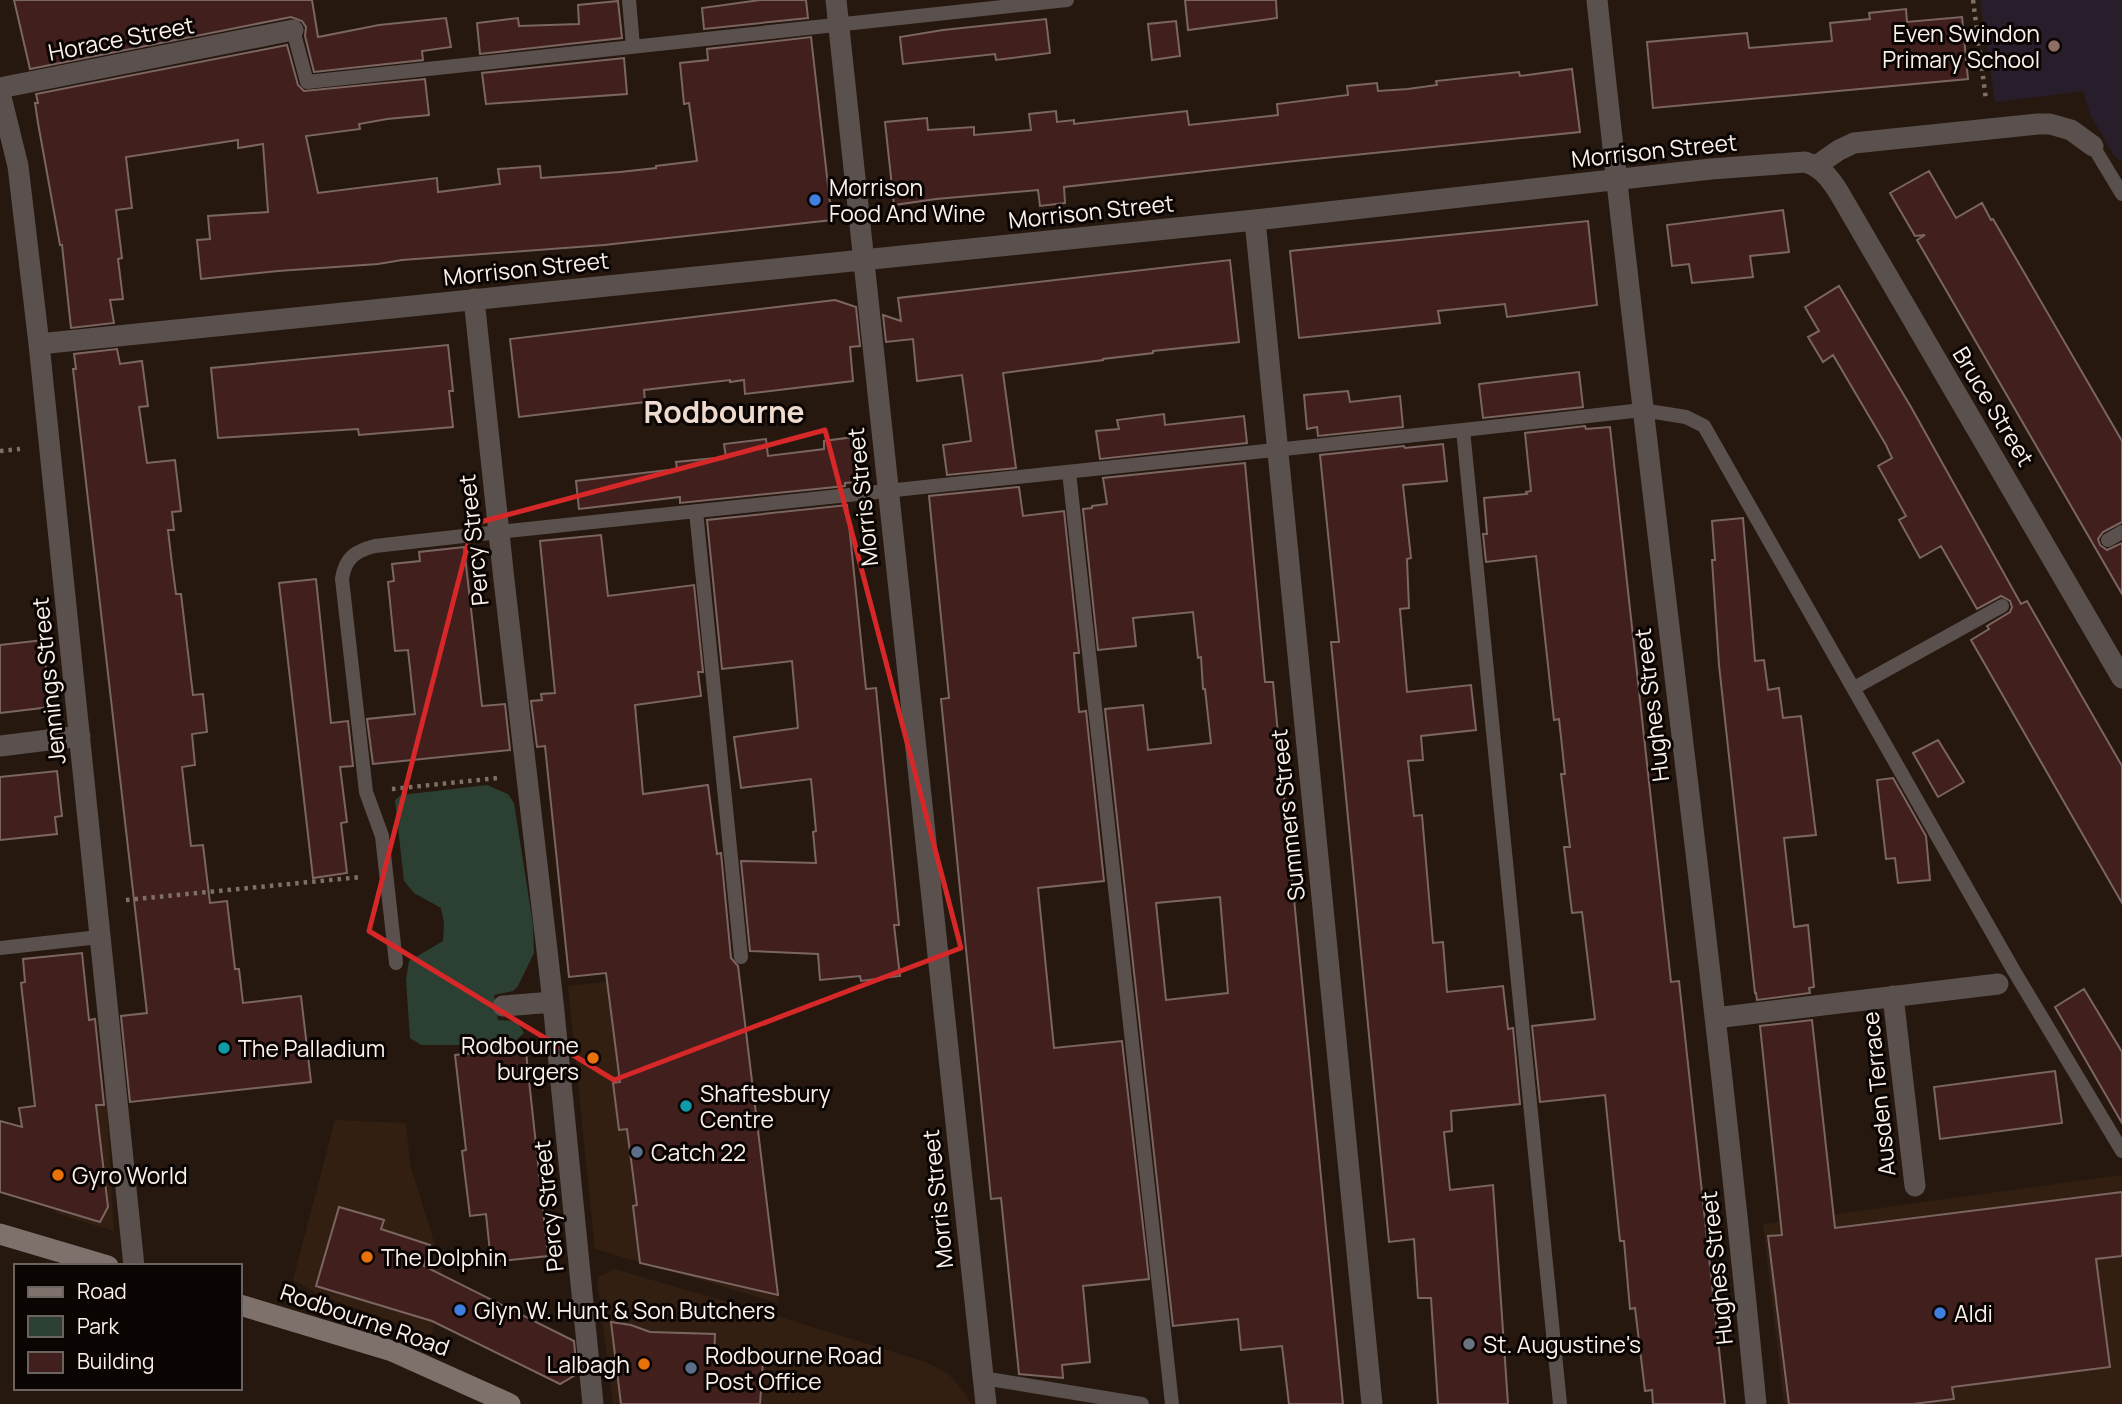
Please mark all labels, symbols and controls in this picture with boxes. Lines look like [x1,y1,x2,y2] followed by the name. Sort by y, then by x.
[45,8,197,68] street label: Horace Street
[1882,17,2040,75] place label: Even Swindon Primary School
[2046,38,2062,54] marker: Even Swindon Primary School
[1570,125,1738,175] street label: Morrison Street
[829,171,986,229] place label: Morrison Food And Wine
[1007,186,1175,236] street label: Morrison Street
[807,192,823,208] marker: Morrison Food And Wine
[442,243,610,293] street label: Morrison Street
[1946,340,2042,472] street label: Bruce Street
[643,391,805,432] district label: Rodbourne
[839,426,885,568] street label: Morris Street
[450,473,496,607] street label: Percy Street
[23,596,73,766] street label: Jennings Street
[1626,626,1676,784] street label: Hughes Street
[1262,728,1312,902] street label: Summers Street
[1853,1010,1903,1178] street label: Ausden Terrace
[461,1029,579,1087] place label: Rodbourne burgers
[238,1032,385,1064] place label: The Palladium
[216,1040,232,1056] marker: The Palladium
[585,1050,601,1066] marker: Rodbourne burgers
[700,1077,831,1135] place label: Shaftesbury Centre
[678,1098,694,1114] marker: Shaftesbury Centre
[914,1128,960,1270] street label: Morris Street
[651,1136,746,1168] place label: Catch 22
[525,1139,571,1273] street label: Percy Street
[629,1144,645,1160] marker: Catch 22
[72,1159,188,1191] place label: Gyro World
[50,1167,66,1183] marker: Gyro World
[1692,1190,1740,1346] street label: Hughes Street
[381,1241,507,1273] place label: The Dolphin
[359,1249,375,1265] marker: The Dolphin
[14,1264,242,1390] legend
[276,1275,454,1363] street label: Rodbourne Road
[77,1277,127,1305] text: Road
[474,1294,775,1326] place label: Glyn W. Hunt & Son Butchers
[1954,1297,1993,1329] place label: Aldi
[452,1302,468,1318] marker: Glyn W. Hunt & Son Butchers
[1932,1305,1948,1321] marker: Aldi
[77,1312,119,1340] text: Park
[1483,1328,1641,1360] place label: St. Augustine's
[1461,1336,1477,1352] marker: St. Augustine's
[705,1339,882,1397] place label: Rodbourne Road Post Office
[77,1347,154,1375] text: Building
[546,1348,630,1380] place label: Lalbagh
[636,1356,652,1372] marker: Lalbagh
[683,1360,699,1376] marker: Rodbourne Road Post Office

